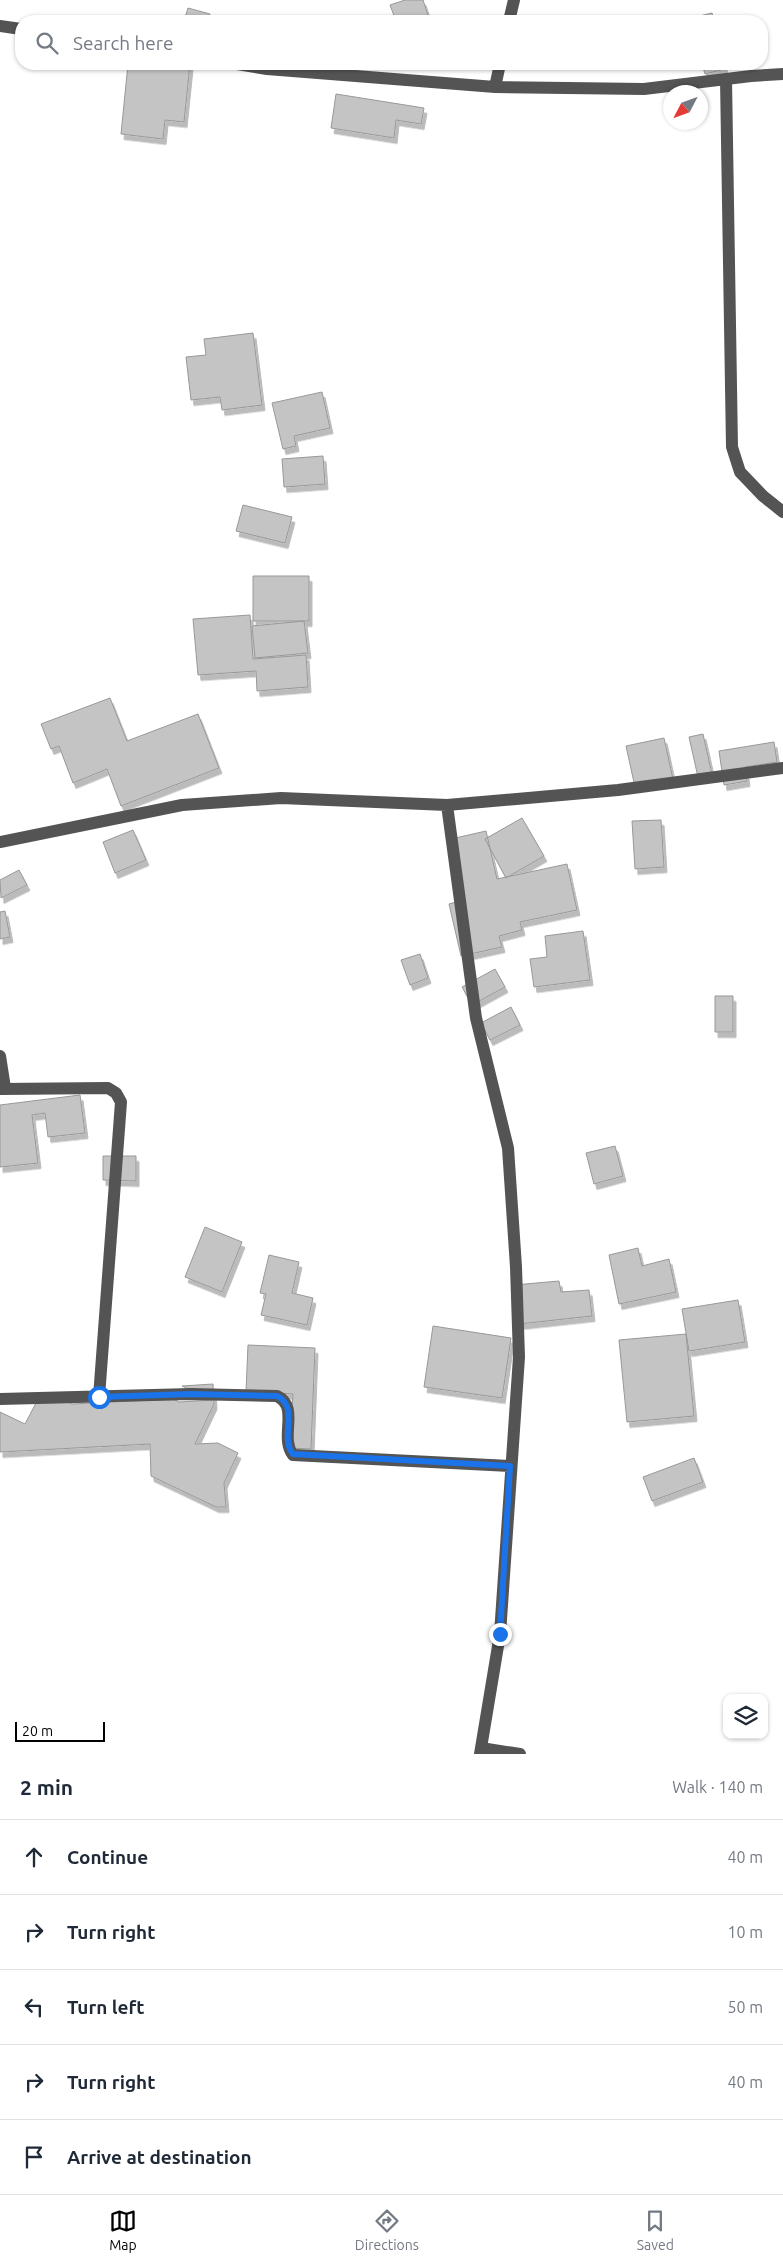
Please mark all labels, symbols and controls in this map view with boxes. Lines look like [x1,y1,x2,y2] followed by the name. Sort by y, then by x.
[15,15,768,70] search box
[33,29,61,57] icon: search
[73,32,173,54] text: Search here
[663,85,708,130] north arrow
[88,1386,111,1409] route start
[489,1623,512,1646] route end
[723,1694,768,1739] map controls
[723,1694,768,1739] button: layers
[15,1719,105,1742] scale bar
[22,1723,53,1739] text: 20 m
[20,1775,73,1799] text: 2 min
[672,1778,763,1796] text: Walk · 140 m
[20,1843,48,1871] icon: ahead
[67,1846,148,1868] text: Continue
[727,1848,763,1866] text: 40 m
[20,1918,48,1946] icon: right
[67,1921,155,1943] text: Turn right
[727,1923,763,1941] text: 10 m
[20,1993,48,2021] icon: left
[67,1996,145,2018] text: Turn left
[727,1998,763,2016] text: 50 m
[20,2068,48,2096] icon: right
[67,2071,155,2093] text: Turn right
[727,2073,763,2091] text: 40 m
[20,2143,48,2171] icon: arrive
[67,2146,252,2168] text: Arrive at destination
[109,2207,137,2253] tab: Map
[355,2207,419,2253] tab: Directions
[637,2207,674,2253] tab: Saved

